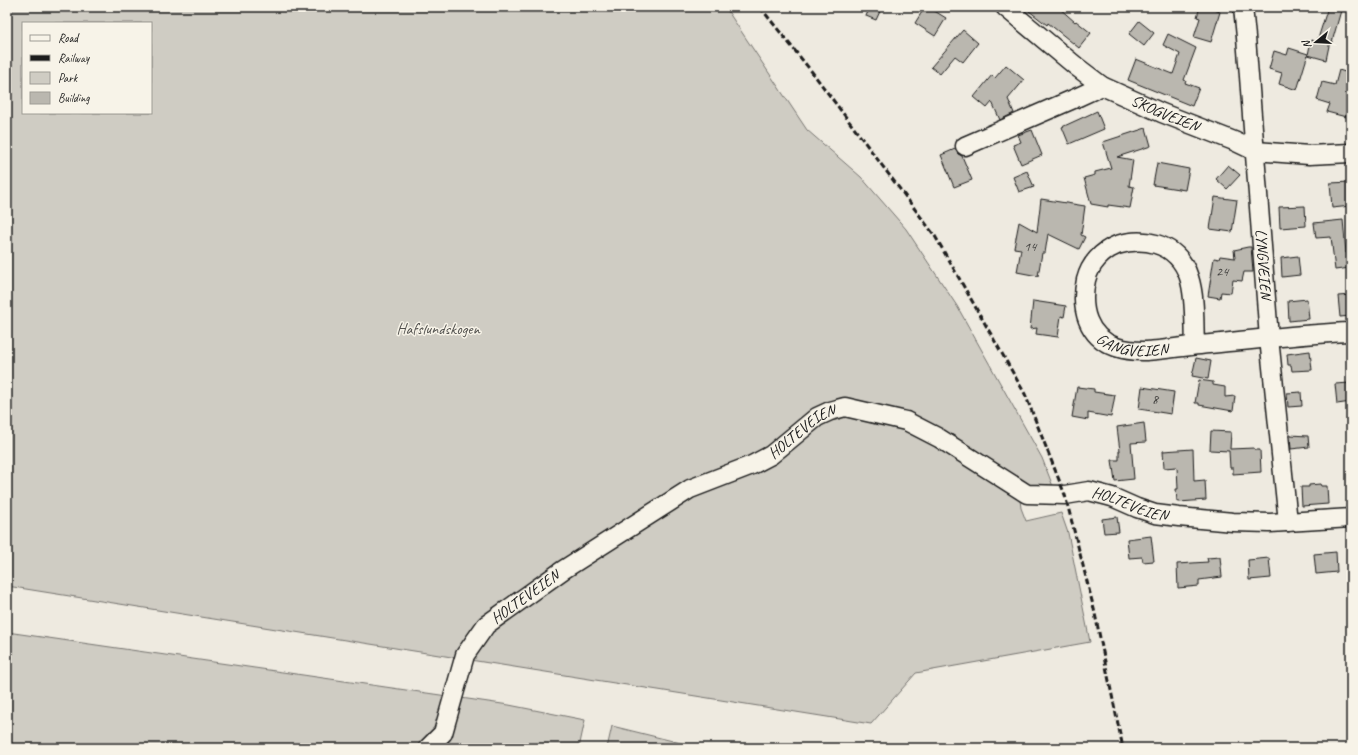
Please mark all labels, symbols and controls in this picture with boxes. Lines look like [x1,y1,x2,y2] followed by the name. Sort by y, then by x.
[22,22,152,114] legend
[1296,22,1336,62] north arrow
[58,30,80,46] text: Road
[1298,38,1314,50] text: N
[58,50,90,66] text: Railway
[58,70,79,86] text: Park
[58,90,90,106] text: Building
[1128,90,1205,137] street label: SKOGVEIEN
[1251,228,1276,303] street label: LYNGVEIEN
[1024,238,1038,255] house number: 14
[1216,263,1230,280] house number: 24
[396,319,480,339] park label: Hafslundskogen
[1092,329,1172,361] street label: GANGVEIEN
[1152,391,1160,408] house number: 8
[764,399,840,463] street label: HOLTEVEIEN
[1090,482,1172,526] street label: HOLTEVEIEN
[487,564,566,628] street label: HOLTEVEIEN

